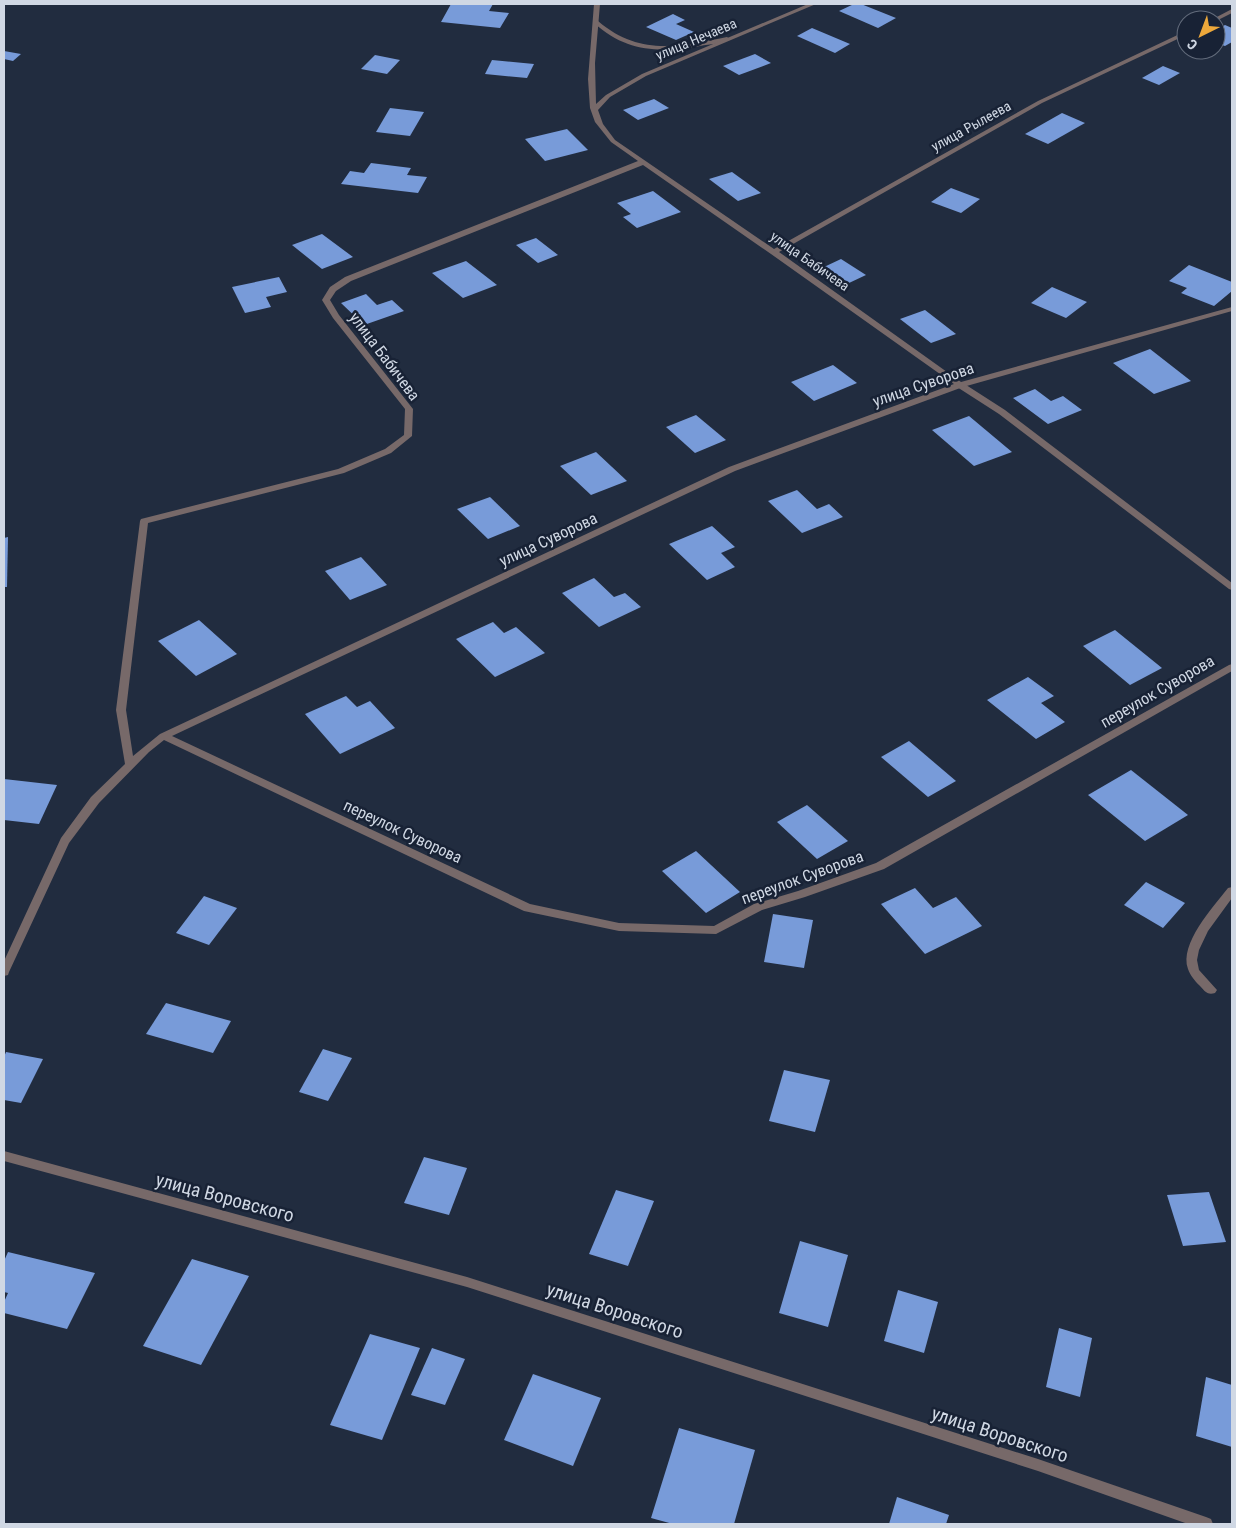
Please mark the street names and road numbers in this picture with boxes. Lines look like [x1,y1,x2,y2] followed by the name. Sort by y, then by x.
[653,15,739,63] street label: улица Нечаева
[928,98,1014,154] street label: улица Рылеева
[768,228,852,294] street label: улица Бабичева
[345,308,424,404] street label: улица Бабичева
[870,358,976,411] street label: улица Суворова
[496,508,600,570] street label: улица Суворова
[1097,651,1218,732] street label: переулок Суворова
[341,796,465,867] street label: переулок Суворова
[739,847,866,908] street label: переулок Суворова
[153,1168,297,1227] street label: улица Воровского
[544,1278,686,1343] street label: улица Воровского
[929,1402,1071,1467] street label: улица Воровского

